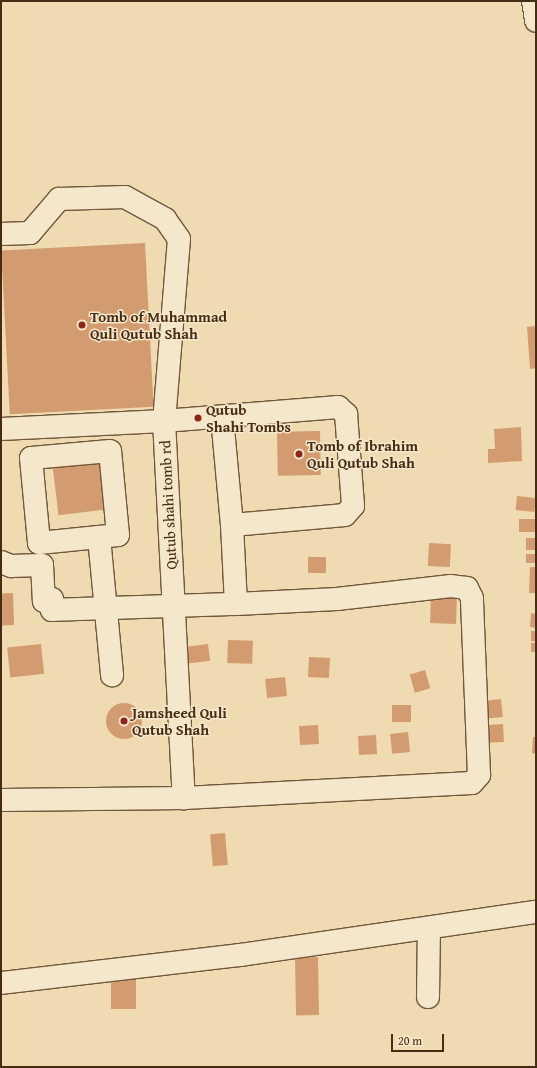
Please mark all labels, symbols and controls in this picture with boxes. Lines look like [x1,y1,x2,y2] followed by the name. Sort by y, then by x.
[90,307,227,342] place label: Tomb of Muhammad Quli Qutub Shah
[77,320,87,330] marker: Tomb of Muhammad Quli Qutub Shah
[206,400,291,435] place label: Qutub Shahi Tombs
[193,413,203,423] marker: Qutub Shahi Tombs
[307,436,418,471] place label: Tomb of Ibrahim Quli Qutub Shah
[156,440,180,570] street label: Qutub shahi tomb rd
[294,449,304,459] marker: Tomb of Ibrahim Quli Qutub Shah
[132,703,227,738] place label: Jamsheed Quli Qutub Shah
[119,716,129,726] marker: Jamsheed Quli Qutub Shah
[393,1026,446,1052] scale bar
[398,1032,422,1049] text: 20 m

